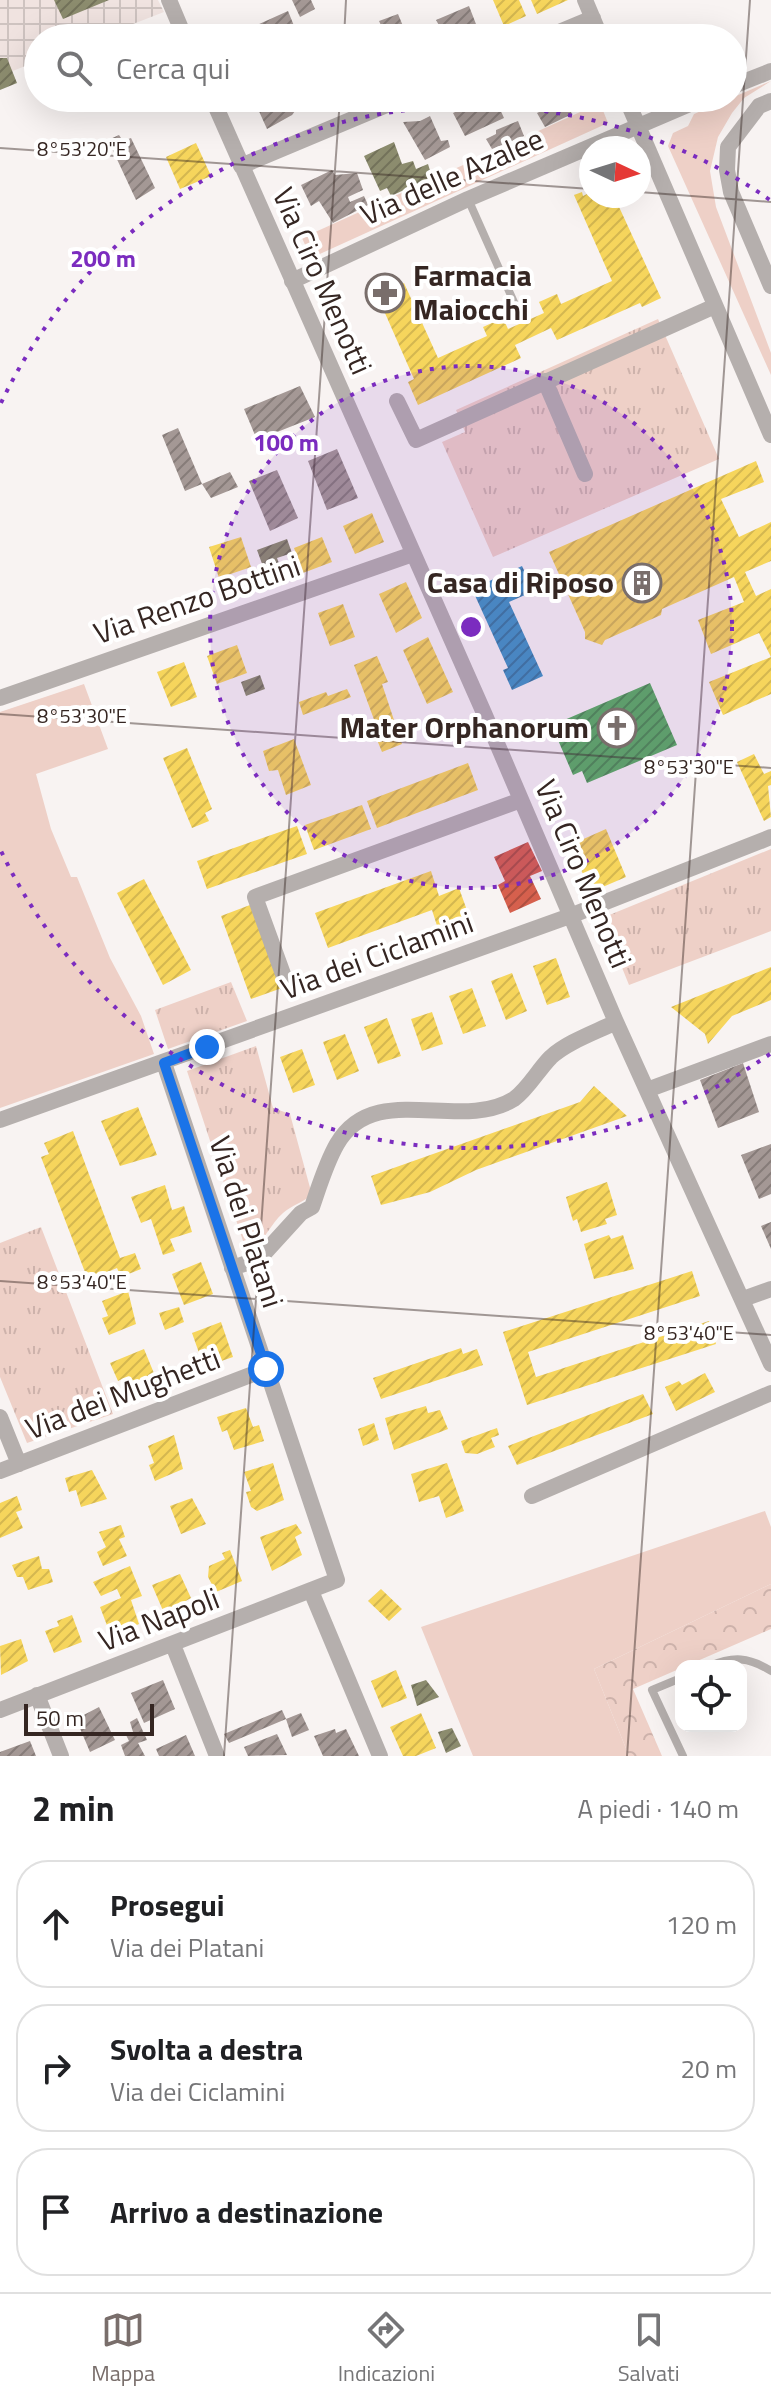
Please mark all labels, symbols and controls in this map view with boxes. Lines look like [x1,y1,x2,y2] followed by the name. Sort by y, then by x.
[24,24,747,112] search box
[116,45,230,91] text: Cerca qui
[52,46,96,90] icon: search
[353,115,551,237] street label: Via delle Azalee
[37,133,127,164] text: 8°53'20"E
[579,136,651,208] north arrow
[261,180,385,382] street label: Via Ciro Menotti
[70,240,136,276] text: 200 m
[413,252,532,332] place label: Farmacia Maiocchi
[364,272,406,314] pharmacy icon: Farmacia Maiocchi
[253,424,319,460] text: 100 m
[87,542,306,656] street label: Via Renzo Bottini
[427,559,614,605] place label: Casa di Riposo
[621,562,663,604] building icon: Casa di Riposo
[457,613,485,641] centre of rings
[37,700,127,731] text: 8°53'30"E
[340,704,589,750] place label: Mater Orphanorum
[596,707,638,749] church icon: Mater Orphanorum
[644,751,734,782] text: 8°53'30"E
[524,772,644,975] street label: Via Ciro Menotti
[274,899,479,1011] street label: Via dei Ciclamini
[189,1029,225,1065] route end
[198,1130,296,1313] street label: Via dei Platani
[37,1266,127,1297] text: 8°53'40"E
[644,1317,734,1348] text: 8°53'40"E
[19,1335,227,1451] street label: Via dei Mughetti
[248,1351,284,1387] route start
[92,1575,226,1663] street label: Via Napoli
[675,1660,747,1732] map controls
[675,1660,747,1732] button: locate
[24,1700,154,1736] scale bar
[36,1701,84,1735] text: 50 m
[32,1782,115,1834] text: 2 min
[578,1789,739,1828] text: A piedi · 140 m
[110,1882,225,1928] text: Prosegui
[34,1902,78,1946] icon: ahead
[666,1905,737,1944] text: 120 m
[110,1928,264,1967] text: Via dei Platani
[110,2026,303,2072] text: Svolta a destra
[34,2046,78,2090] icon: right
[680,2049,737,2088] text: 20 m
[110,2072,285,2111] text: Via dei Ciclamini
[110,2189,383,2235] text: Arrivo a destinazione
[34,2190,78,2234] icon: arrive
[91,2308,155,2390] tab: Mappa
[338,2308,435,2390] tab: Indicazioni
[618,2308,680,2390] tab: Salvati

